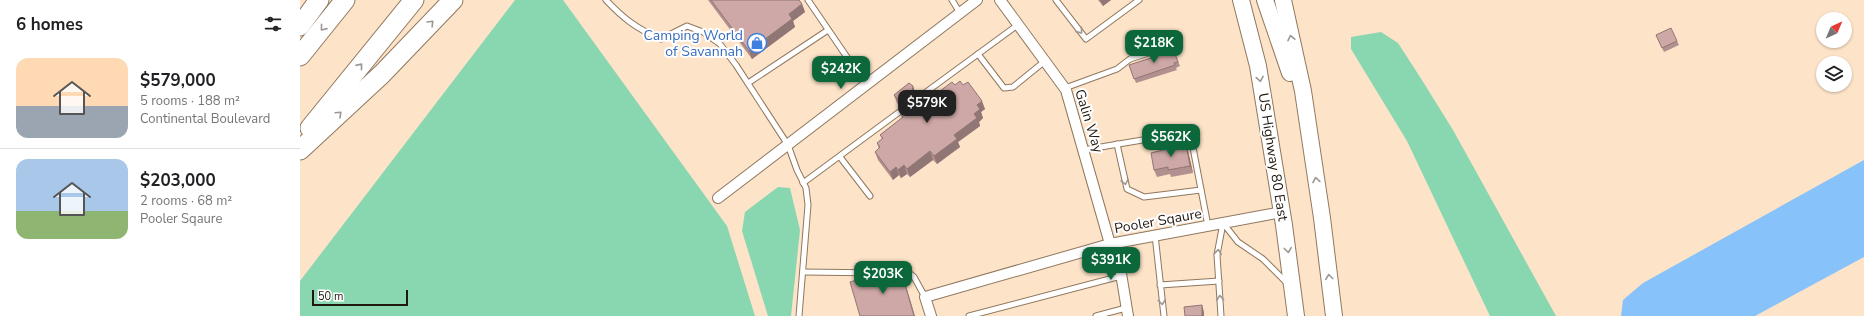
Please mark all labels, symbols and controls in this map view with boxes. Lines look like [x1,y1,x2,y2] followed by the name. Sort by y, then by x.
[1816,12,1852,48] north arrow
[1816,12,1852,92] map controls
[16,13,83,36] text: 6 homes
[262,13,284,35] icon: filters
[426,20,434,28] one-way arrow
[320,23,327,30] one-way arrow
[644,26,743,61] place label: Camping World of Savannah
[1075,26,1082,33] one-way arrow
[1126,30,1182,64] pin: $218K
[746,32,768,54] shop icon: Camping World of Savannah
[1134,34,1174,52] text: $218K
[1288,35,1296,41] one-way arrow
[813,56,869,90] pin: $242K
[1816,56,1852,92] button: layers
[821,60,861,78] text: $242K
[356,63,363,71] one-way arrow
[140,69,216,92] text: $579,000
[48,74,96,122] icon: home
[1256,76,1264,82] one-way arrow
[1070,87,1108,156] street label: Galin Way
[899,90,955,124] pin: $579K
[140,92,240,110] text: 5 rooms · 188 m²
[1253,92,1293,223] street label: US Highway 80 East
[907,94,947,112] text: $579K
[140,110,270,128] text: Continental Boulevard
[334,111,342,119] one-way arrow
[1143,124,1199,158] pin: $562K
[1151,128,1191,146] text: $562K
[140,169,216,192] text: $203,000
[48,175,96,223] icon: home
[1312,177,1321,183] one-way arrow
[1121,179,1129,186] one-way arrow
[140,192,232,210] text: 2 rooms · 68 m²
[1113,204,1203,238] street label: Pooler Sqaure
[140,210,222,228] text: Pooler Sqaure
[1083,247,1139,281] pin: $391K
[1283,247,1292,253] one-way arrow
[1214,249,1223,255] one-way arrow
[1091,251,1131,269] text: $391K
[855,261,911,295] pin: $203K
[863,265,903,283] text: $203K
[1325,274,1334,280] one-way arrow
[312,288,408,307] scale bar
[318,289,343,304] text: 50 m
[1216,295,1225,301] one-way arrow
[1157,299,1166,305] one-way arrow

